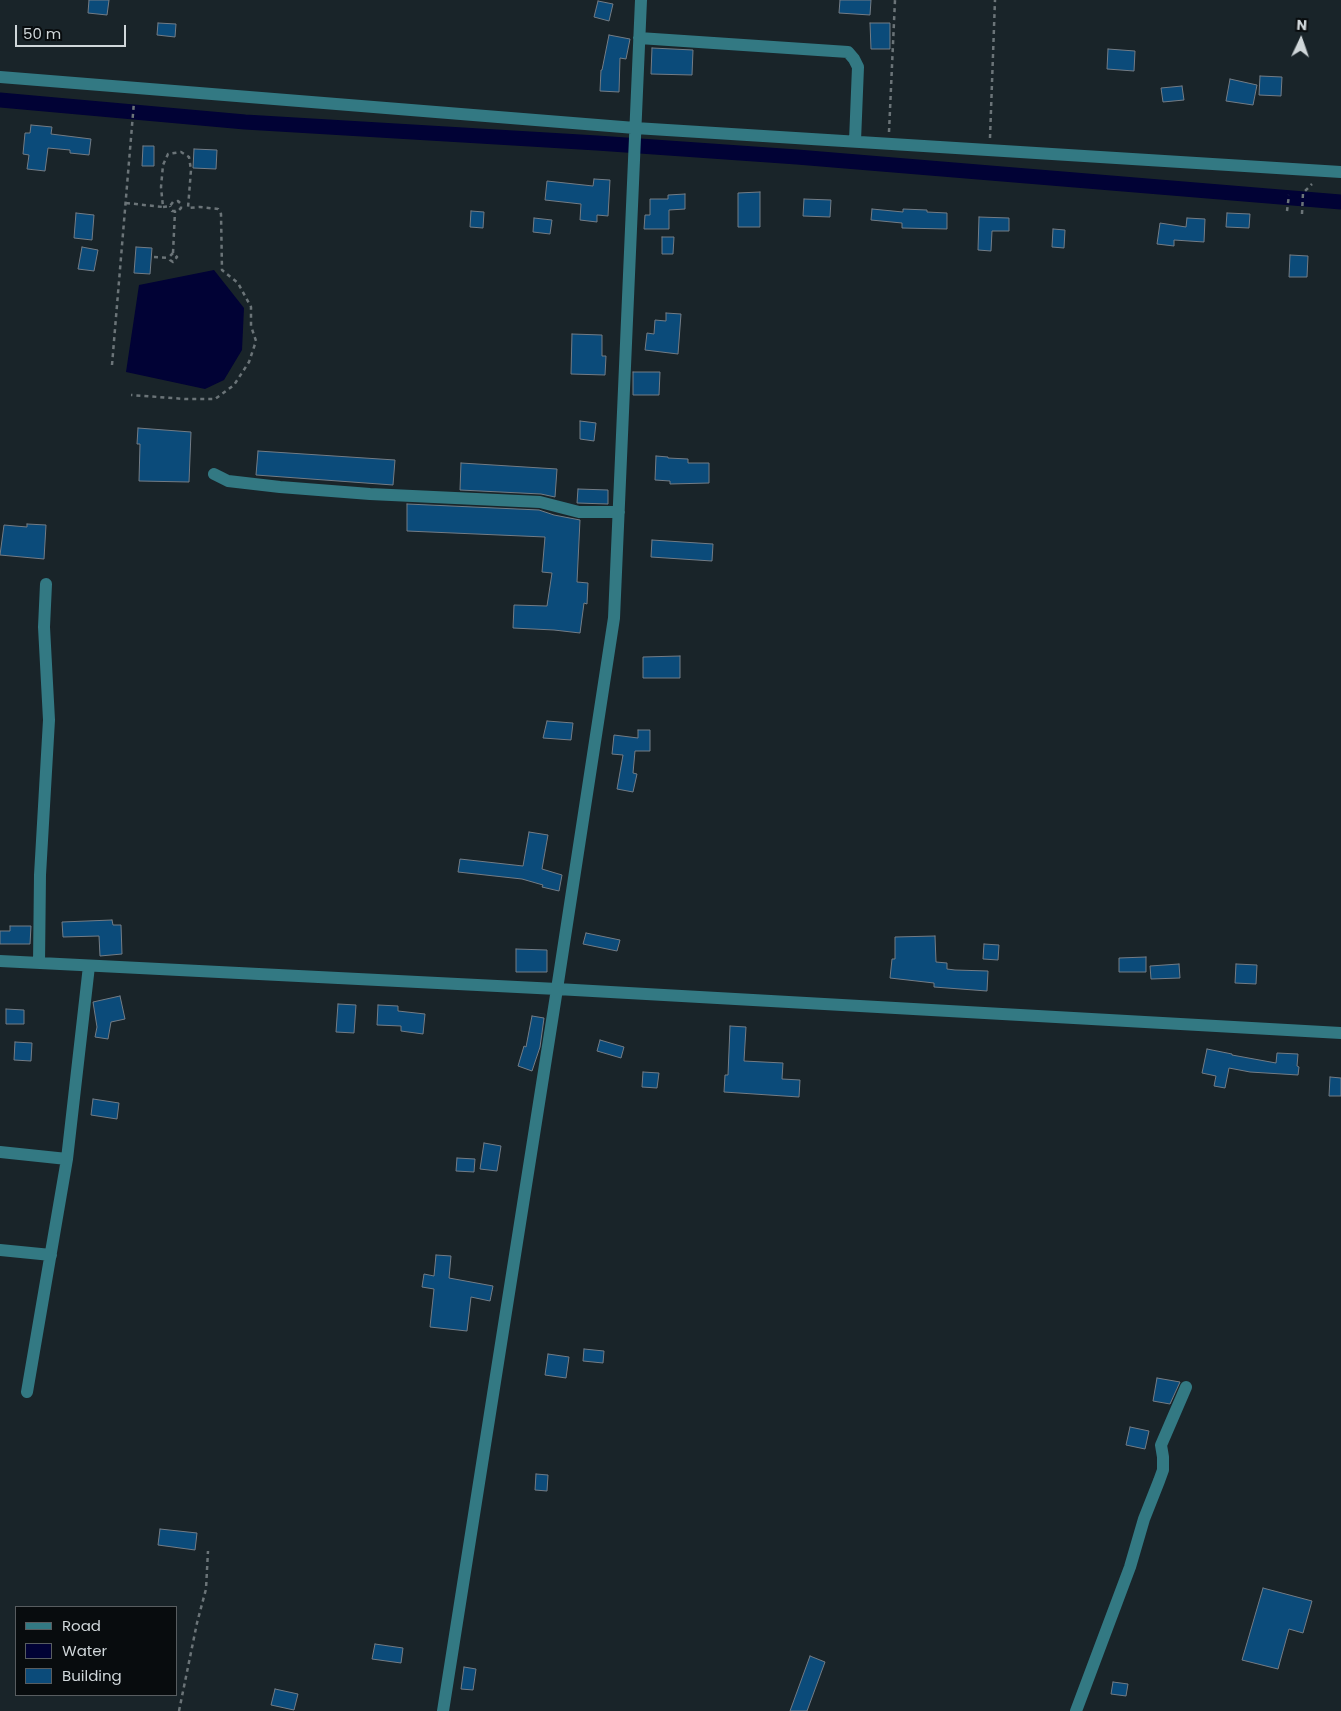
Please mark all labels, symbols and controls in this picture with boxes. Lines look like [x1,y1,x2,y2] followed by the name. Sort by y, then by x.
[18,15,129,47] scale bar
[1276,15,1326,65] north arrow
[1296,15,1308,35] text: N
[23,23,61,44] text: 50 m
[15,1606,178,1696] legend
[62,1615,101,1636] text: Road
[62,1640,107,1661] text: Water
[62,1665,122,1686] text: Building

